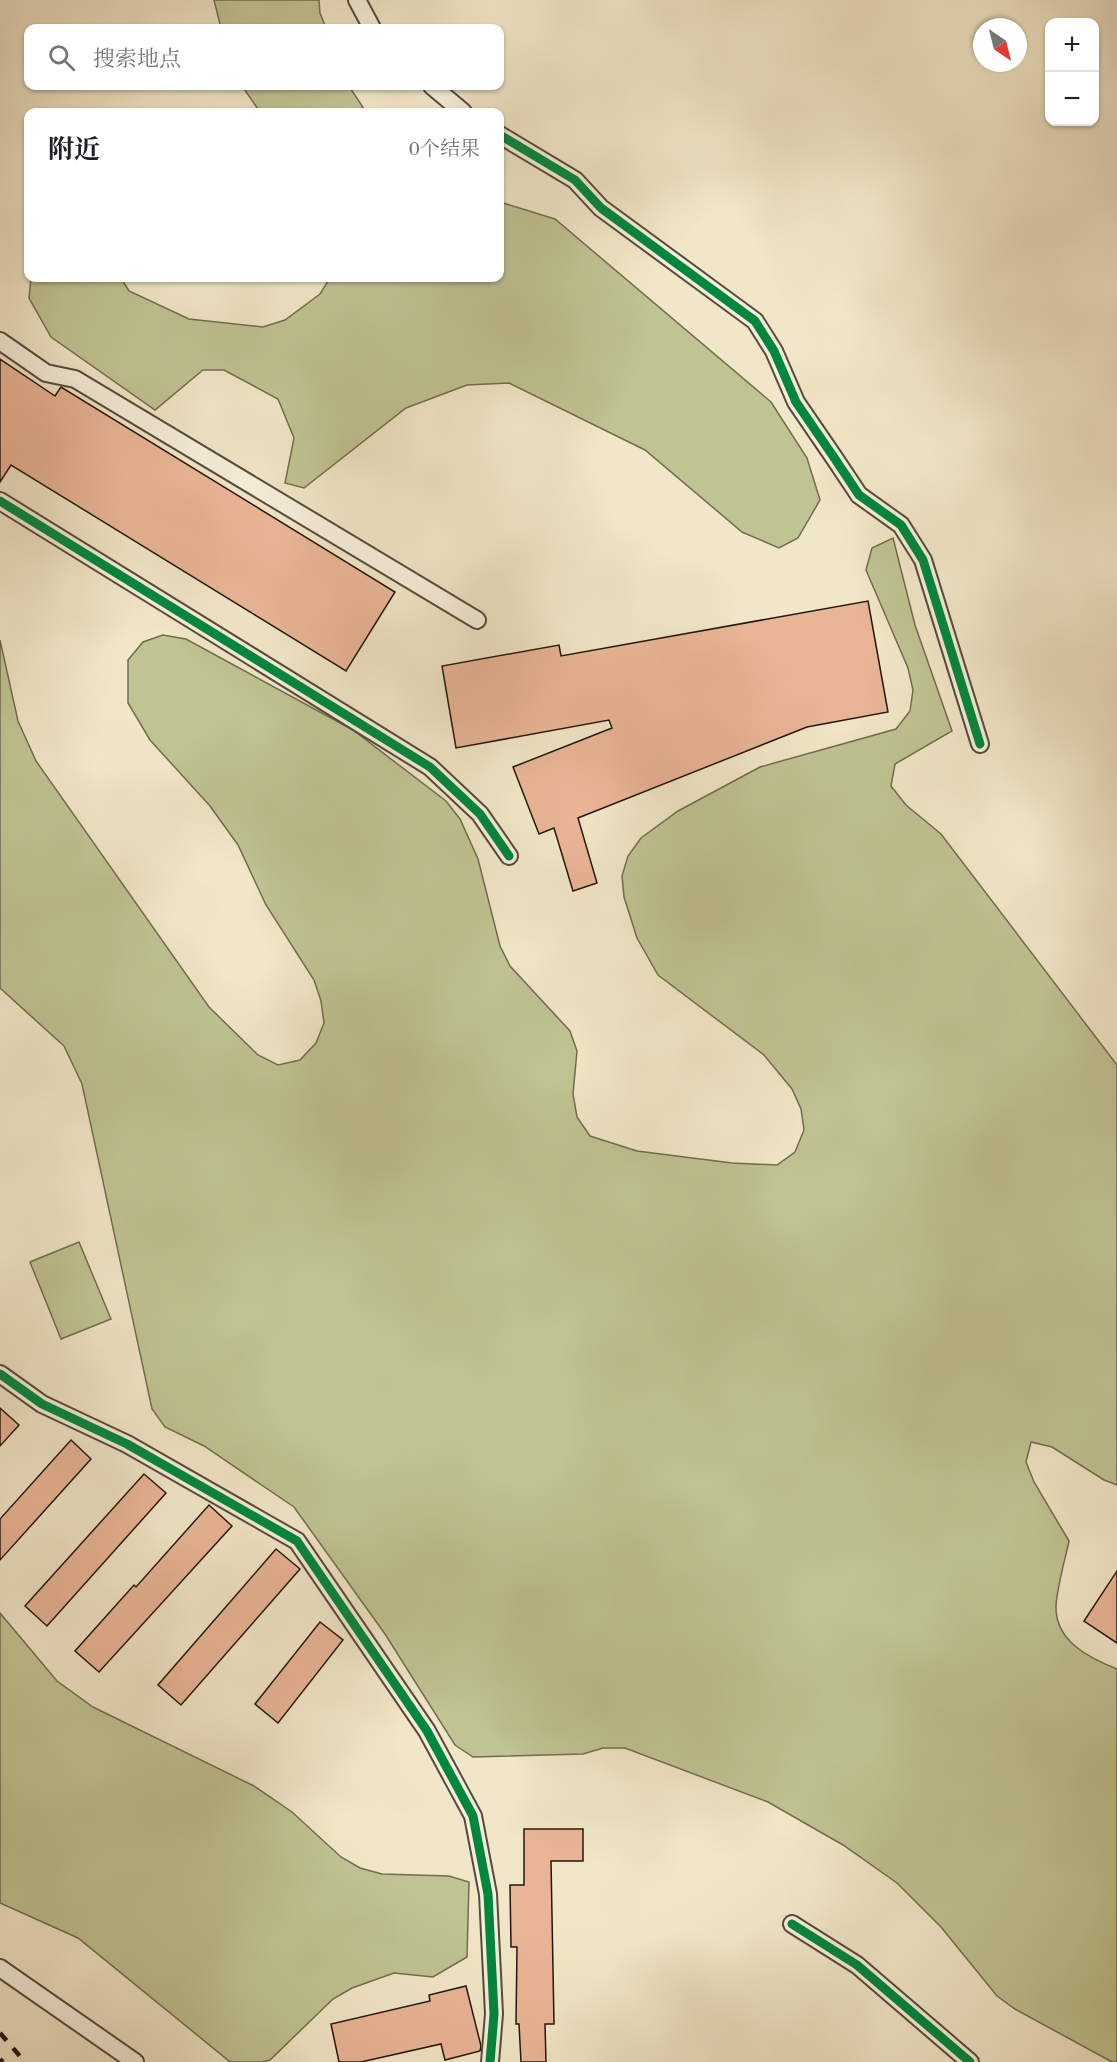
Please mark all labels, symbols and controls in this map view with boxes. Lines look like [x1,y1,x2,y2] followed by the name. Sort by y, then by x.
[973,18,1027,72] north arrow
[1045,18,1099,126] map controls
[1045,18,1099,72] button: +
[24,24,504,90] search box
[45,41,78,74] icon: search
[93,49,181,71] text: 搜索地点
[1045,72,1099,126] button: −
[48,138,100,164] text: 附近
[408,140,480,160] text: 0个结果

